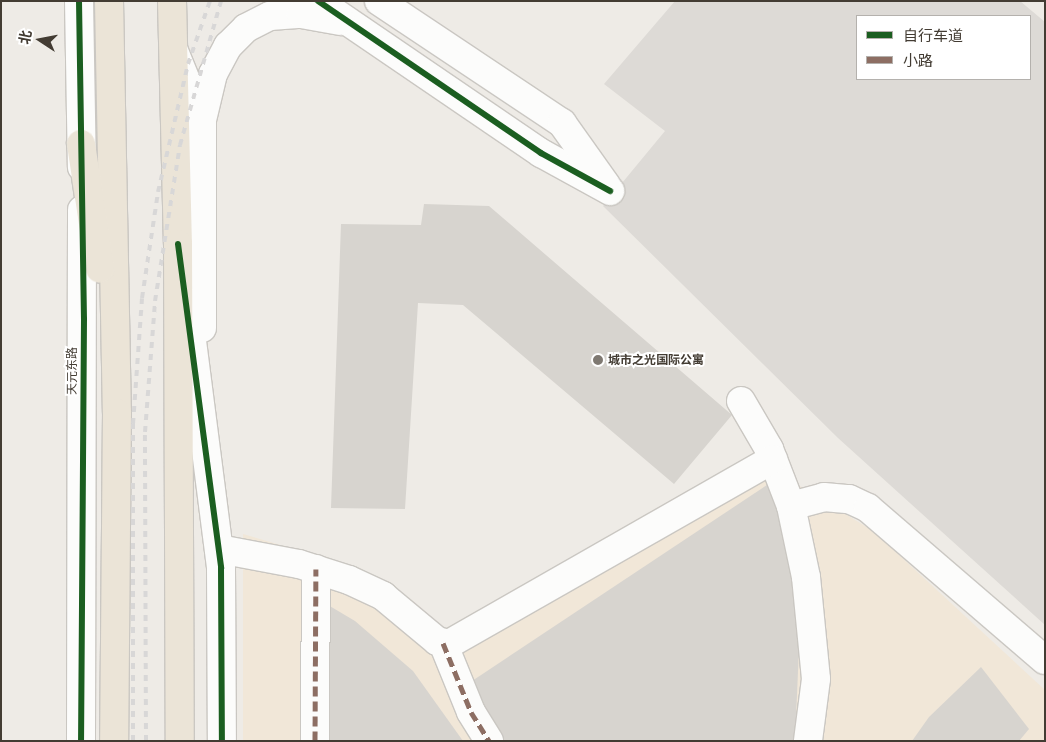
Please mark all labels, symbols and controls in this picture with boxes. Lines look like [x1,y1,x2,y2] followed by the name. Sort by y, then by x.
[15,15,65,65] north arrow
[856,15,1031,80] legend
[903,26,963,45] text: 自行车道
[15,29,35,46] text: 北
[903,51,933,70] text: 小路
[65,347,79,395] street label: 天元东路
[608,353,704,367] place label: 城市之光国际公寓
[592,354,604,366] marker: 城市之光国际公寓

